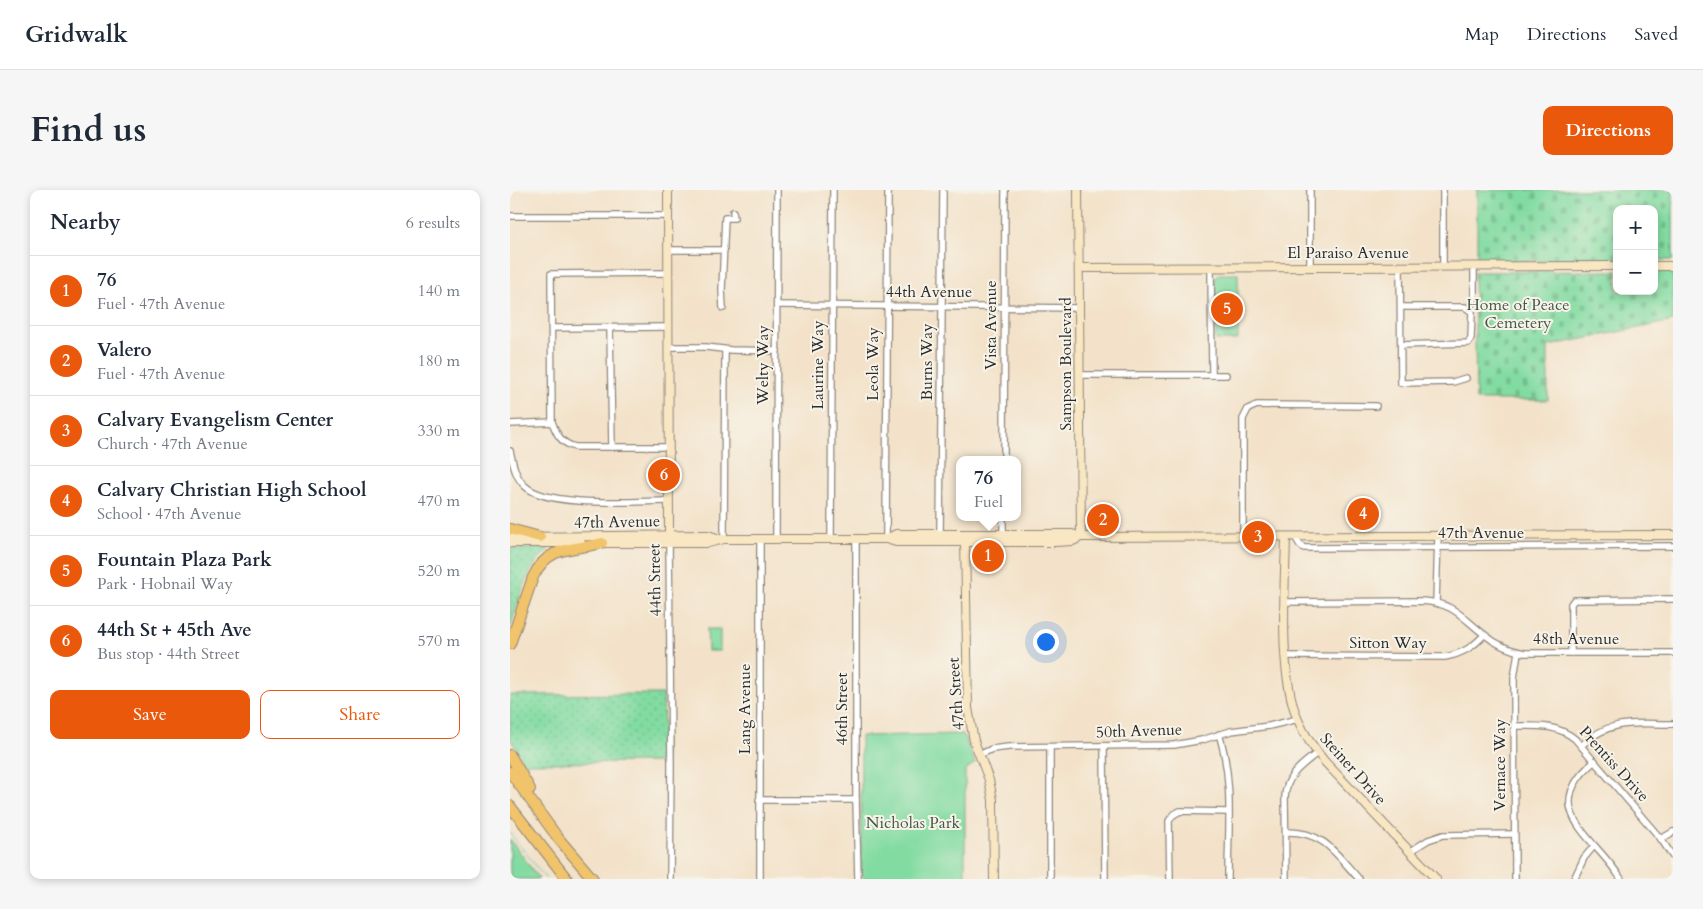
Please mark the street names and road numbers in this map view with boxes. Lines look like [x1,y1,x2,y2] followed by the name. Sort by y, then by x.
[1287,242,1409,264] street label: El Paraiso Avenue
[980,280,1002,370] street label: Vista Avenue
[886,281,972,303] street label: 44th Avenue
[1055,297,1077,431] street label: Sampson Boulevard
[807,320,829,410] street label: Laurine Way
[916,323,938,401] street label: Burns Way
[752,325,774,406] street label: Welty Way
[862,327,884,401] street label: Leola Way
[574,510,660,534] street label: 47th Avenue
[1438,522,1524,544] street label: 47th Avenue
[643,543,667,617] street label: 44th Street
[1533,628,1619,650] street label: 48th Avenue
[1349,632,1427,654] street label: Sitton Way
[942,657,970,731] street label: 47th Street
[734,664,756,754] street label: Lang Avenue
[831,672,853,746] street label: 46th Street
[1095,718,1183,744] street label: 50th Avenue
[1489,718,1511,811] street label: Vernace Way
[1574,721,1654,807] street label: Prentiss Drive
[1315,728,1391,810] street label: Steiner Drive

